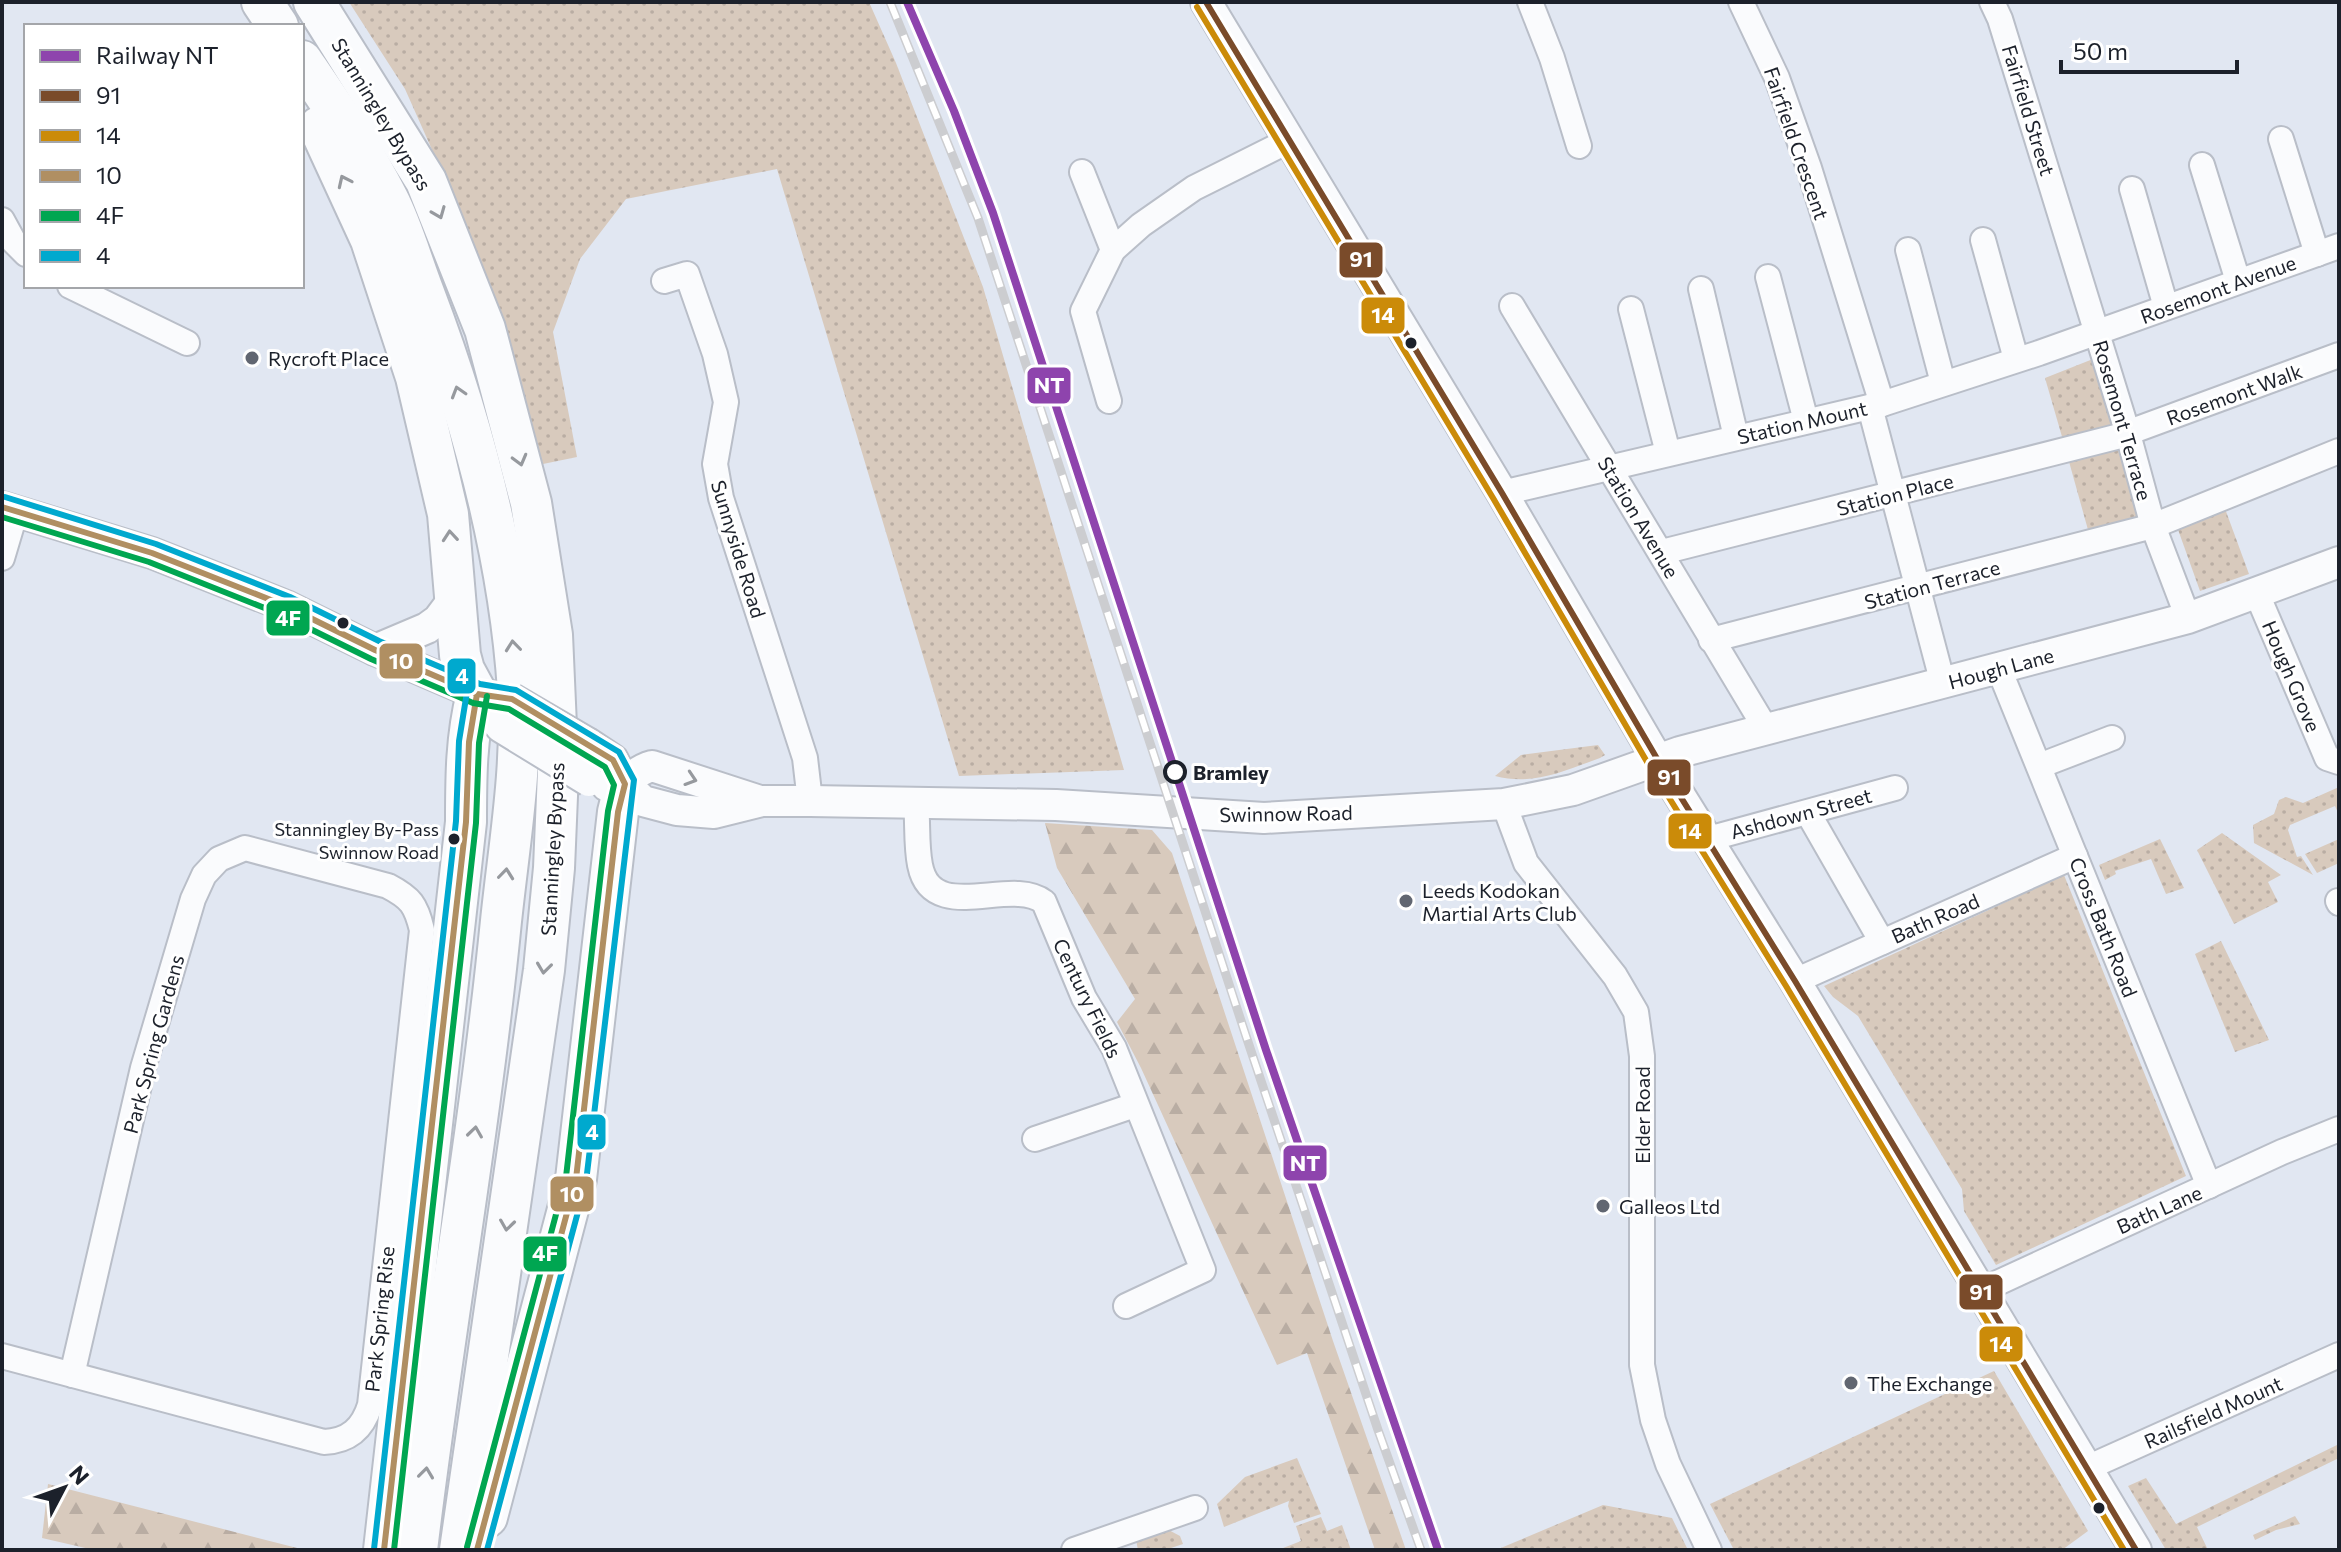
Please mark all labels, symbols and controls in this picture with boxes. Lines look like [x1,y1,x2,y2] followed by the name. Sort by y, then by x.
[24,24,304,288] legend
[2061,24,2237,74] scale bar
[327,33,437,195] street label: Stanningley Bypass
[2073,36,2128,65] text: 50 m
[96,40,219,69] text: Railway NT
[1998,42,2060,178] street label: Fairfield Street
[1760,64,1834,222] street label: Fairfield Crescent
[96,80,121,109] text: 91
[96,120,121,149] text: 14
[96,160,122,189] text: 10
[338,175,354,190] one-way arrow
[96,200,124,229] text: 4F
[429,205,445,219] one-way arrow
[96,240,110,269] text: 4
[1338,241,1384,279] line badge: 91
[1349,245,1373,272] text: 91
[2137,250,2299,328] street label: Rosemont Avenue
[1360,296,1406,335] line badge: 14
[1371,301,1395,328] text: 14
[1403,335,1419,351] unlabelled marker
[2089,337,2157,503] street label: Rosemont Terrace
[268,346,389,370] place label: Rycroft Place
[243,349,261,367] marker: Rycroft Place
[2163,358,2305,430] street label: Rosemont Walk
[1026,366,1072,405] line badge: NT
[1034,371,1064,398] text: NT
[451,386,467,399] one-way arrow
[1735,395,1869,449] street label: Station Mount
[510,452,527,466] one-way arrow
[1593,452,1685,582] street label: Station Avenue
[1834,468,1956,520] street label: Station Place
[707,477,771,621] street label: Sunnyside Road
[442,529,459,542] one-way arrow
[1862,554,2002,614] street label: Station Terrace
[265,599,311,637] line badge: 4F
[275,604,301,631] text: 4F
[335,615,351,631] unlabelled marker
[2258,617,2326,735] street label: Hough Grove
[504,639,521,652] one-way arrow
[378,642,424,680] line badge: 10
[1946,642,2056,694] street label: Hough Lane
[389,647,413,674] text: 10
[446,657,477,695] line badge: 4
[455,662,469,689] text: 4
[1646,758,1692,797] line badge: 91
[1193,760,1269,784] place label: Bramley
[1164,761,1186,783] marker: Bramley
[535,762,569,936] street label: Stanningley Bypass
[1657,763,1681,790] text: 91
[684,770,698,786] one-way arrow
[1728,783,1874,843] street label: Ashdown Street
[1219,800,1353,826] street label: Swinnow Road
[1667,812,1713,850] line badge: 14
[1678,817,1702,844] text: 14
[274,818,439,863] place label: Stanningley By-Pass Swinnow Road
[446,831,462,847] marker: Stanningley By-Pass Swinnow Road
[2065,854,2143,1000] street label: Cross Bath Road
[497,867,514,880] one-way arrow
[1422,878,1577,925] place label: Leeds Kodokan Martial Arts Club
[1887,888,1983,948] street label: Bath Road
[1397,892,1415,910] marker: Leeds Kodokan Martial Arts Club
[1049,934,1127,1062] street label: Century Fields
[118,952,188,1136] street label: Park Spring Gardens
[535,962,552,975] one-way arrow
[1630,1066,1654,1164] street label: Elder Road
[576,1113,607,1151] line badge: 4
[585,1118,599,1145] text: 4
[466,1125,483,1139] one-way arrow
[1282,1144,1328,1182] line badge: NT
[1290,1149,1320,1176] text: NT
[549,1175,595,1213] line badge: 10
[560,1180,584,1207] text: 10
[2113,1180,2205,1238] street label: Bath Lane
[1619,1194,1720,1218] place label: Galleos Ltd
[1594,1197,1612,1215] marker: Galleos Ltd
[499,1218,516,1232] one-way arrow
[522,1235,568,1273] line badge: 4F
[532,1239,558,1266] text: 4F
[359,1245,399,1393] street label: Park Spring Rise
[1958,1273,2004,1311] line badge: 91
[1969,1278,1993,1305] text: 91
[1978,1325,2024,1363] line badge: 14
[1989,1330,2013,1357] text: 14
[1867,1371,1992,1395] place label: The Exchange
[2140,1371,2286,1453] street label: Railsfield Mount
[1842,1374,1860,1392] marker: The Exchange
[24,1448,104,1528] north arrow
[64,1459,95,1490] text: N
[418,1466,435,1479] one-way arrow
[2091,1500,2107,1516] unlabelled marker

